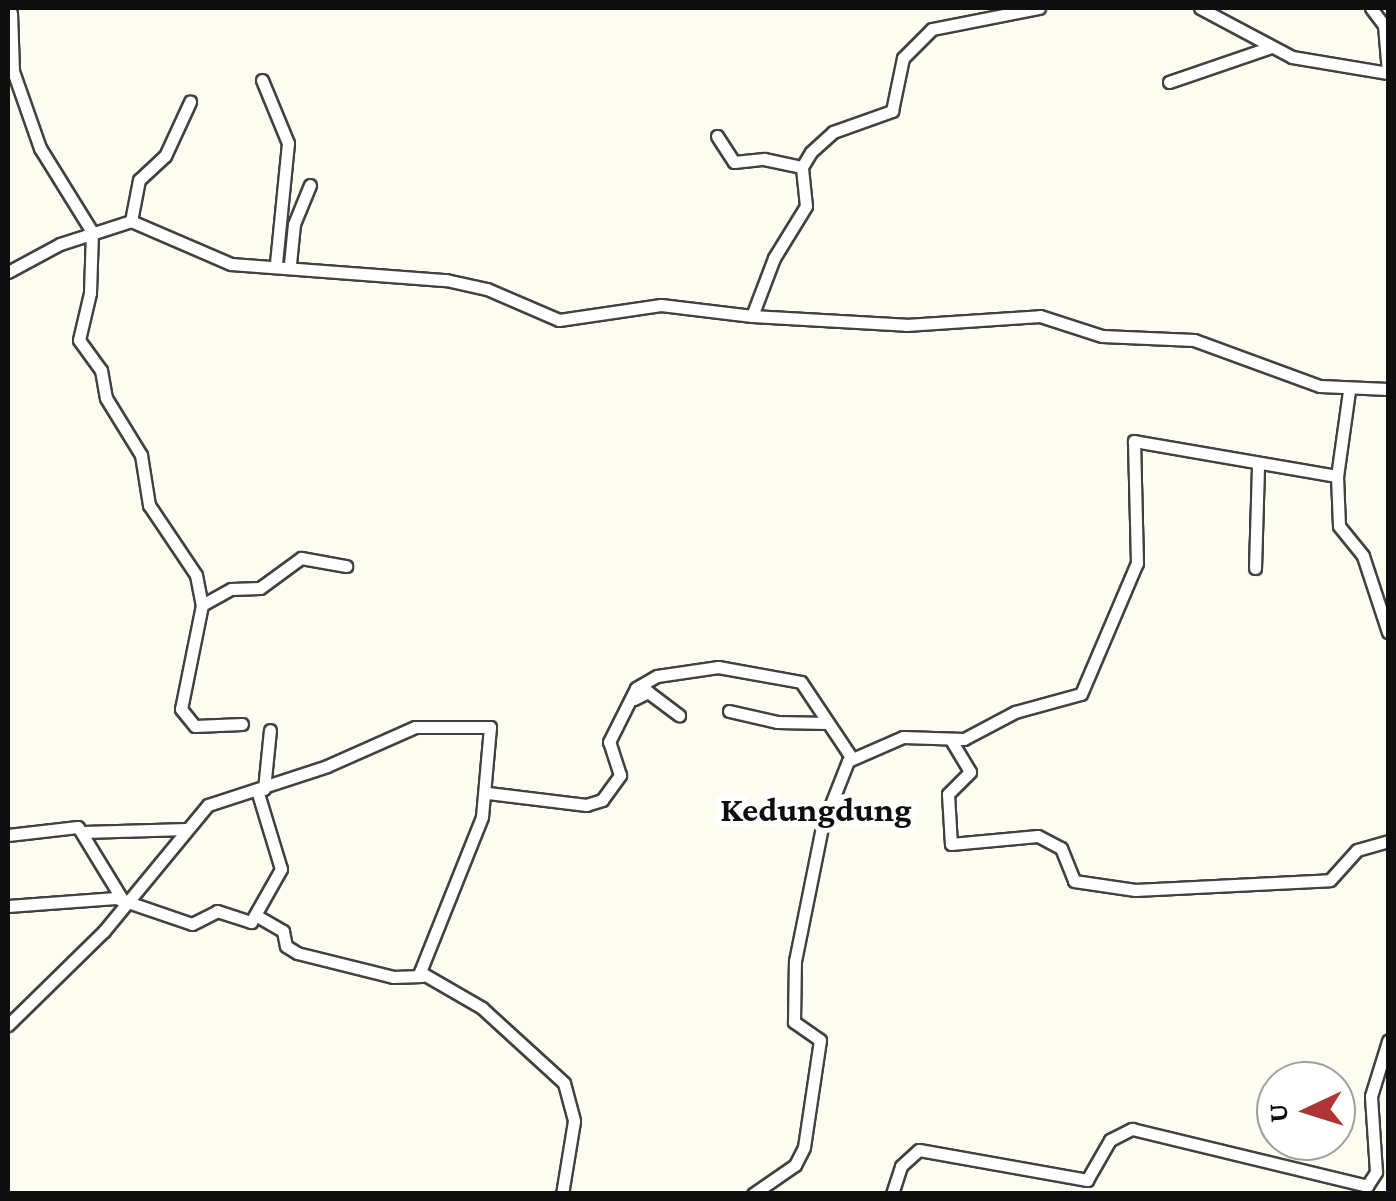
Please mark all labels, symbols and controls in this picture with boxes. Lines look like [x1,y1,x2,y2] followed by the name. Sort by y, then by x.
[720,789,912,831] district label: Kedungdung
[1256,1061,1356,1161] north arrow
[1261,1102,1294,1124] text: U

